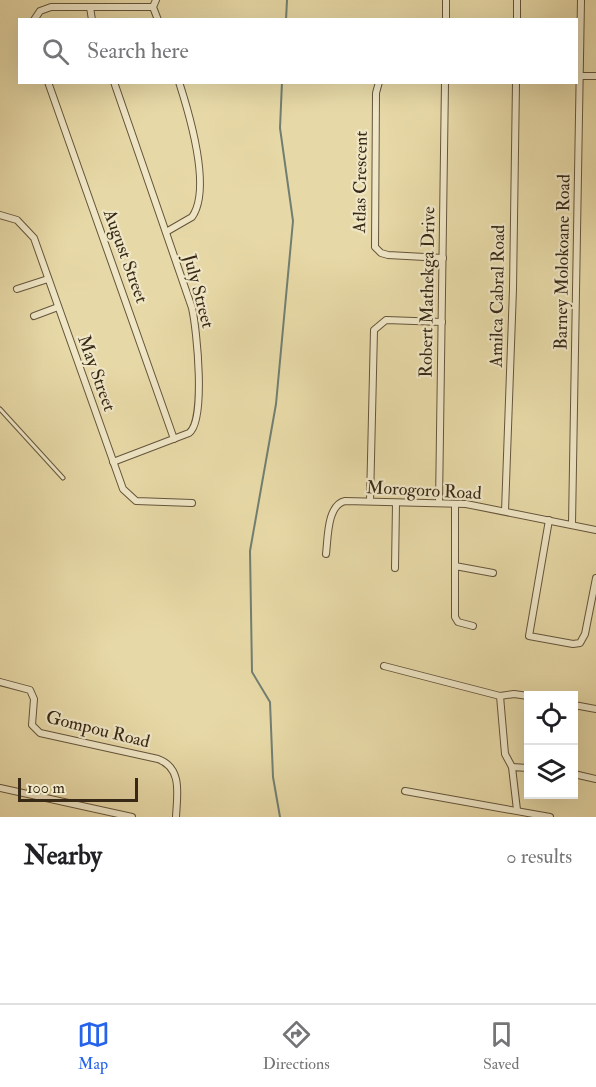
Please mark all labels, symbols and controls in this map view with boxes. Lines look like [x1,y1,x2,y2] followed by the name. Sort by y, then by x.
[18,18,578,84] search box
[39,35,72,68] icon: search
[87,37,189,65] text: Search here
[348,130,373,234] street label: Atlas Crescent
[549,174,576,350] street label: Barney Molokoane Road
[98,205,153,306] street label: August Street
[415,206,441,378] street label: Robert Mathekga Drive
[485,224,510,368] street label: Amilca Cabral Road
[177,251,219,331] street label: July Street
[72,332,121,415] street label: May Street
[366,476,482,505] street label: Morogoro Road
[524,691,578,799] map controls
[524,691,578,745] button: locate
[44,705,152,754] street label: Gompou Road
[524,745,578,799] button: layers
[18,775,138,802] scale bar
[27,778,65,798] text: 100 m
[24,840,102,872] text: Nearby
[506,844,572,869] text: 0 results
[77,1018,110,1074] tab: Map
[263,1018,330,1074] tab: Directions
[483,1018,519,1074] tab: Saved

